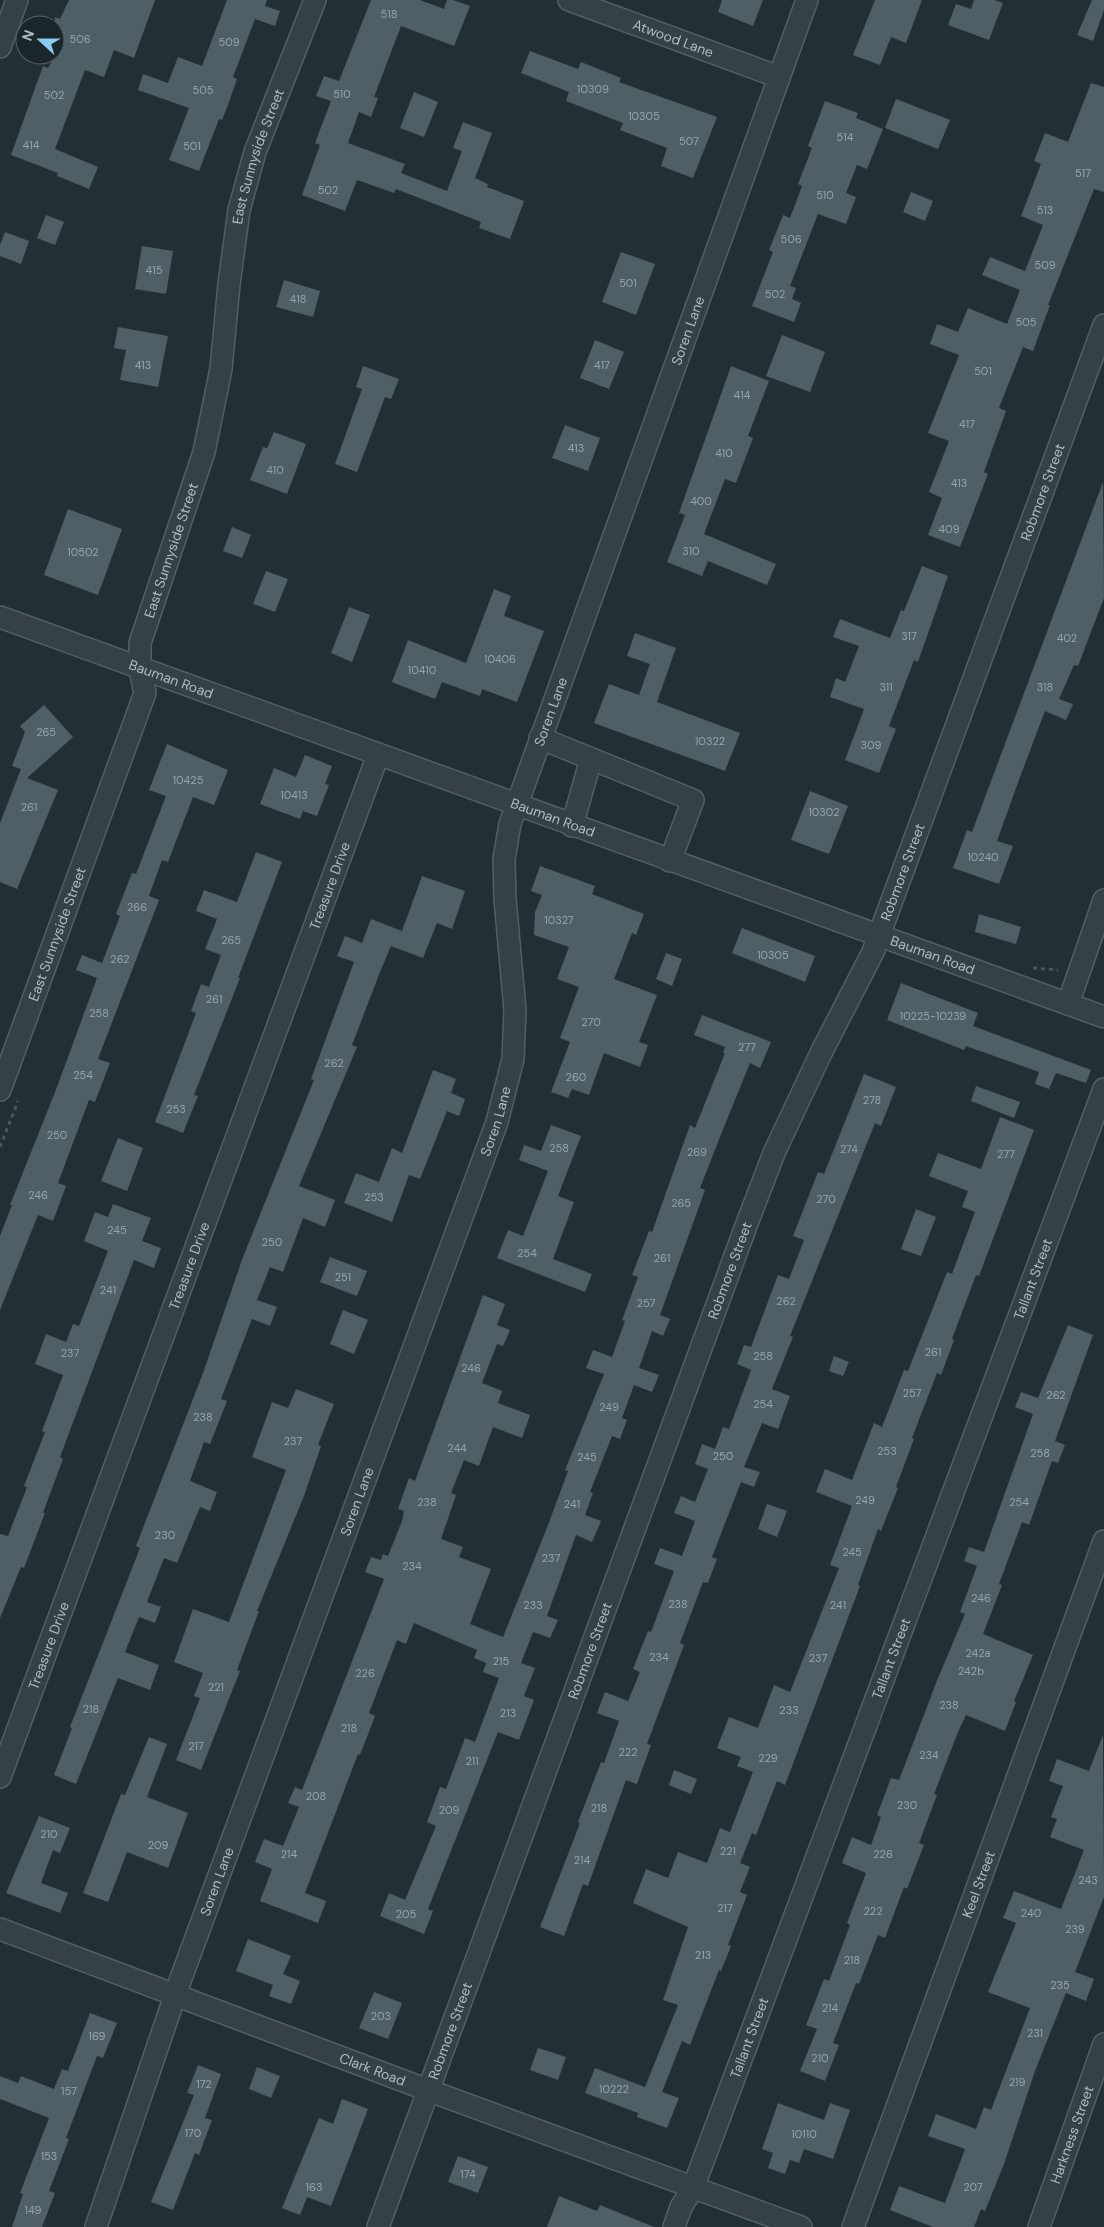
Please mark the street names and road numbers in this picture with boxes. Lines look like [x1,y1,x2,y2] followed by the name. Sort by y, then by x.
[630,15,716,61] street label: Atwood Lane
[228,86,288,225] street label: East Sunnyside Street
[667,294,709,368] street label: Soren Lane
[1016,441,1069,543] street label: Robmore Street
[140,480,202,620] street label: East Sunnyside Street
[126,655,216,703] street label: Bauman Road
[530,675,571,749] street label: Soren Lane
[508,794,598,841] street label: Bauman Road
[876,821,929,923] street label: Robmore Street
[305,839,354,932] street label: Treasure Drive
[24,865,90,1004] street label: East Sunnyside Street
[888,931,977,978] street label: Bauman Road
[476,1084,515,1159] street label: Soren Lane
[165,1219,214,1312] street label: Treasure Drive
[704,1219,756,1322] street label: Robmore Street
[1010,1236,1056,1322] street label: Tallant Street
[336,1465,378,1538] street label: Soren Lane
[24,1599,73,1692] street label: Treasure Drive
[564,1600,616,1702] street label: Robmore Street
[868,1615,914,1702] street label: Tallant Street
[196,1845,238,1918] street label: Soren Lane
[958,1848,999,1920] street label: Keel Street
[424,1980,476,2082] street label: Robmore Street
[726,1995,773,2081] street label: Tallant Street
[337,2049,408,2090] street label: Clark Road
[1046,2083,1098,2186] street label: Harkness Street

